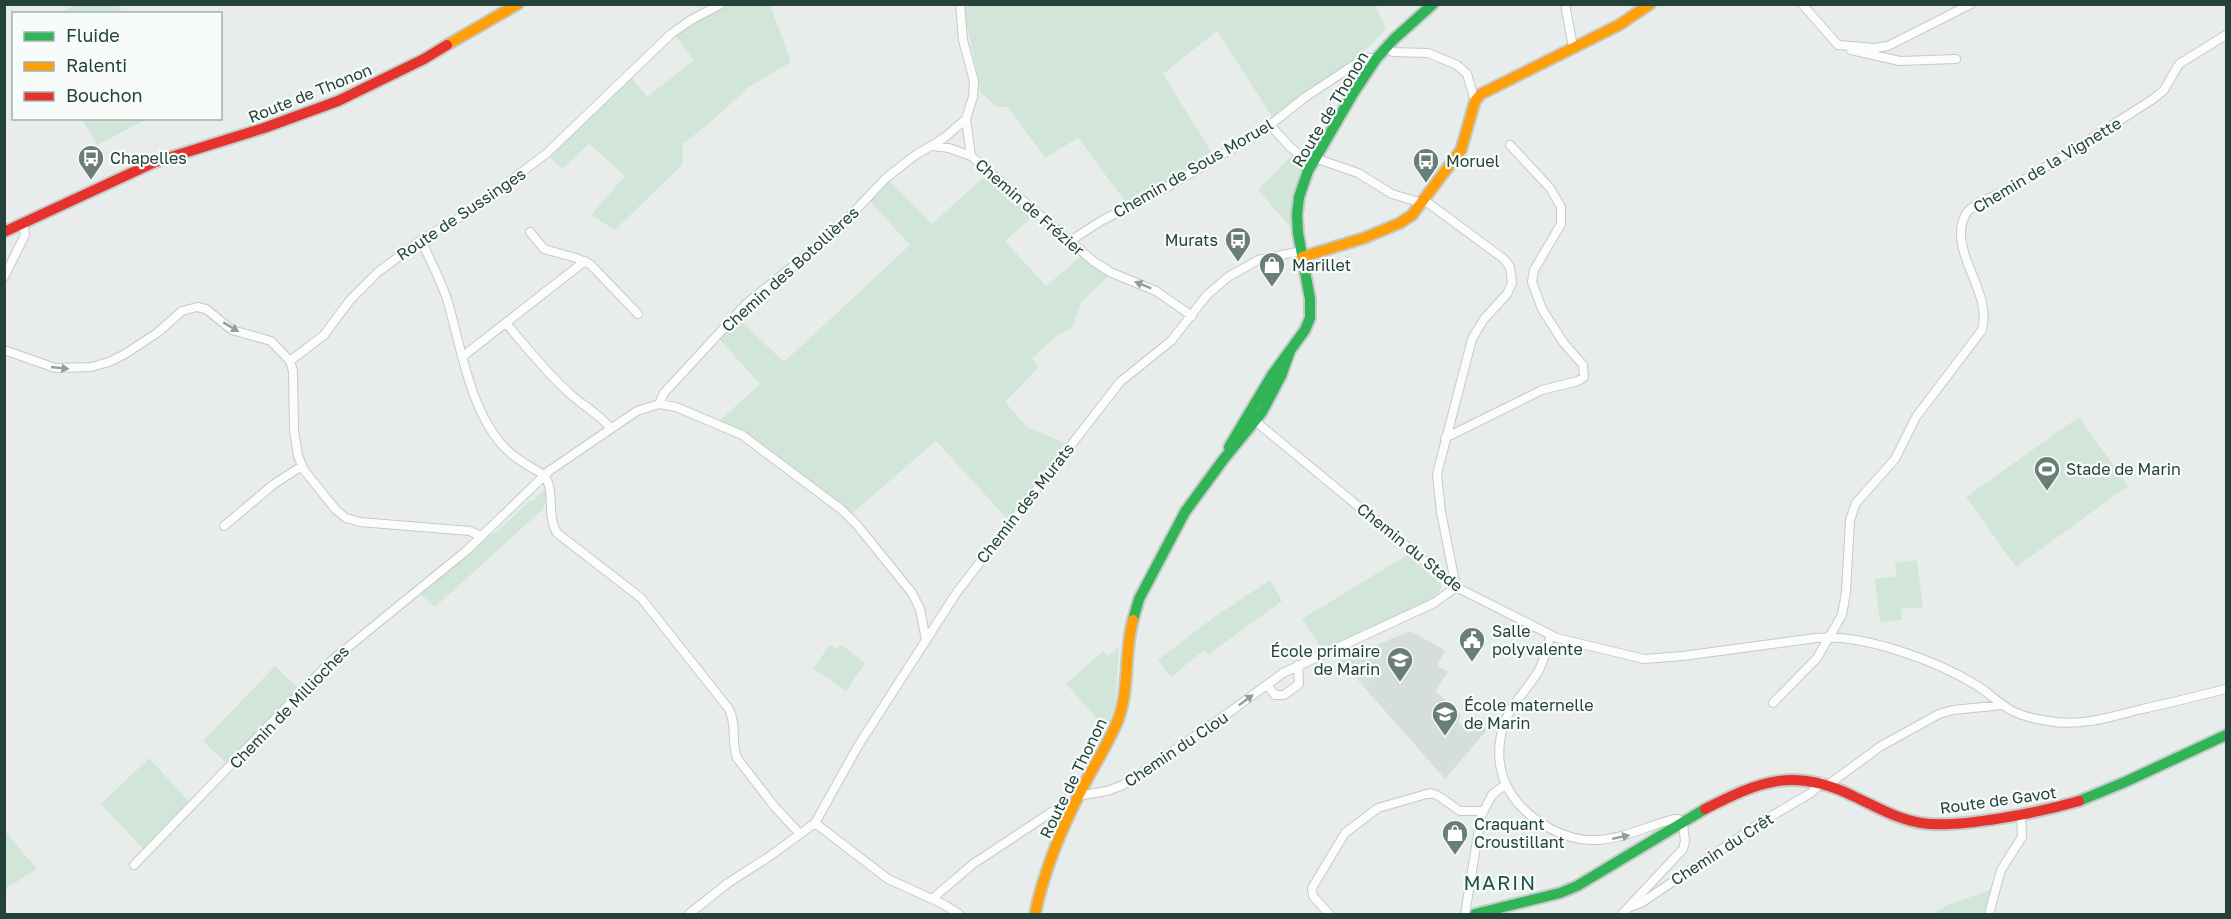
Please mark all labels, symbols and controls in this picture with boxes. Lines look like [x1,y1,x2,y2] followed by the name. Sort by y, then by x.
[12,12,222,120] legend
[66,24,120,46] text: Fluide
[1288,48,1372,170] street label: Route de Thonon
[66,54,127,76] text: Ralenti
[245,59,375,127] street label: Route de Thonon
[66,84,143,106] text: Bouchon
[1969,113,2125,217] street label: Chemin de la Vignette
[1110,114,1276,222] street label: Chemin de Sous Moruel
[76,143,106,181] bus stop icon: Chapelles
[1411,146,1441,184] bus stop icon: Moruel
[110,148,187,168] place label: Chapelles
[1446,151,1500,171] place label: Moruel
[971,154,1089,260] street label: Chemin de Frézier
[393,163,529,265] street label: Route de Sussinges
[717,202,863,336] street label: Chemin des Botollières
[1223,225,1253,263] bus stop icon: Murats
[1165,230,1218,250] place label: Murats
[1257,250,1287,288] shop icon: Marillet
[1292,255,1351,275] place label: Marillet
[1133,280,1151,290] one-way arrow
[223,322,240,332] one-way arrow
[51,363,70,372] one-way arrow
[972,439,1078,567] street label: Chemin des Murats
[2032,454,2062,492] sports icon: Stade de Marin
[2066,459,2181,479] place label: Stade de Marin
[1353,498,1467,596] street label: Chemin du Stade
[1492,621,1583,659] place label: Salle polyvalente
[1457,625,1487,663] public building icon: Salle polyvalente
[225,641,353,773] street label: Chemin de Millioches
[1271,641,1380,679] place label: École primaire de Marin
[1385,645,1415,683] school or university icon: École primaire de Marin
[1239,695,1254,707] one-way arrow
[1464,695,1594,733] place label: École maternelle de Marin
[1430,699,1460,737] school or university icon: École maternelle de Marin
[1120,707,1232,791] street label: Chemin du Clou
[1035,715,1111,841] street label: Route de Thonon
[1938,782,2058,818] street label: Route de Gavot
[1667,808,1777,890] street label: Chemin du Crêt
[1474,814,1565,852] place label: Craquant Croustillant
[1440,818,1470,856] shop icon: Craquant Croustillant
[1612,832,1631,841] one-way arrow
[1463,870,1537,894] district label: MARIN

